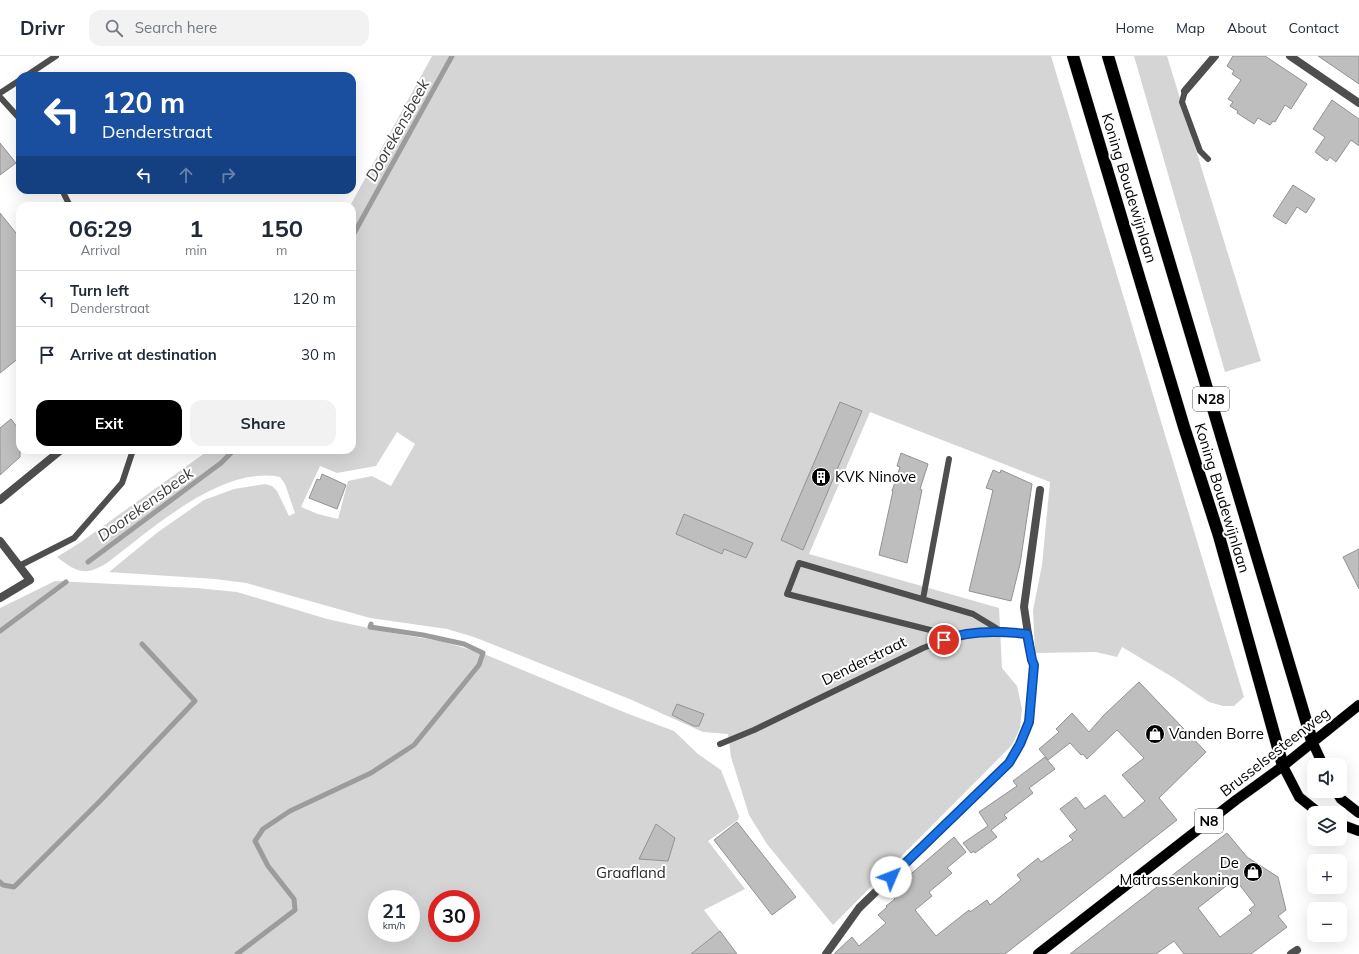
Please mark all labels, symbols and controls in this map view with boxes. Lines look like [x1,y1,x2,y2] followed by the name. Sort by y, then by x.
[89,10,369,46] search box
[20,16,65,40] text: Drivr
[103,17,125,39] icon: search
[135,18,217,37] text: Search here
[1115,19,1154,37] text: Home
[1176,19,1205,37] text: Map
[1227,19,1267,37] text: About
[1289,19,1339,37] text: Contact
[361,75,434,185] water label: Doorekensbeek
[102,85,185,120] text: 120 m
[36,88,88,140] icon: left
[1098,111,1161,265] street label: Koning Boudewijnlaan
[102,120,212,143] text: Denderstraat
[133,164,155,186] icon: left
[175,164,197,186] icon: ahead
[217,164,239,186] icon: right
[69,213,132,243] text: 06:29
[189,213,203,243] text: 1
[260,213,303,243] text: 150
[81,242,120,258] text: Arrival
[185,242,207,258] text: min
[276,242,287,258] text: m
[70,281,129,300] text: Turn left
[36,288,58,310] icon: left
[292,289,336,308] text: 120 m
[70,300,150,316] text: Denderstraat
[36,344,58,366] icon: arrive
[70,345,217,364] text: Arrive at destination
[301,345,336,364] text: 30 m
[1193,387,1229,411] road number: N28
[36,400,182,446] button: Exit
[190,400,336,446] button: Share
[1191,421,1254,575] street label: Koning Boudewijnlaan
[93,462,198,546] water label: Doorekensbeek
[810,466,832,488] building icon: KVK Ninove
[835,467,916,486] place label: KVK Ninove
[927,623,961,657] pin
[933,629,955,651] icon: arrive
[818,632,909,689] street label: Denderstraat
[1216,703,1333,800] street label: Brusselsesteenweg
[1144,723,1166,745] shop icon: Vanden Borre
[1169,724,1264,743] place label: Vanden Borre
[1307,758,1347,942] map controls
[1307,758,1347,798] button: sound
[1307,806,1347,846] button: layers
[1195,809,1223,833] road number: N8
[1119,853,1239,889] place label: De Matrassenkoning
[1307,854,1347,894] button: +
[870,856,912,898] position arrow
[1242,861,1264,883] shop icon: De Matrassenkoning
[596,863,666,882] park label: Graafland
[428,890,480,942] speed limit sign: 30
[382,898,406,923] text: 21
[1307,902,1347,942] button: −
[383,919,405,932] text: km/h

